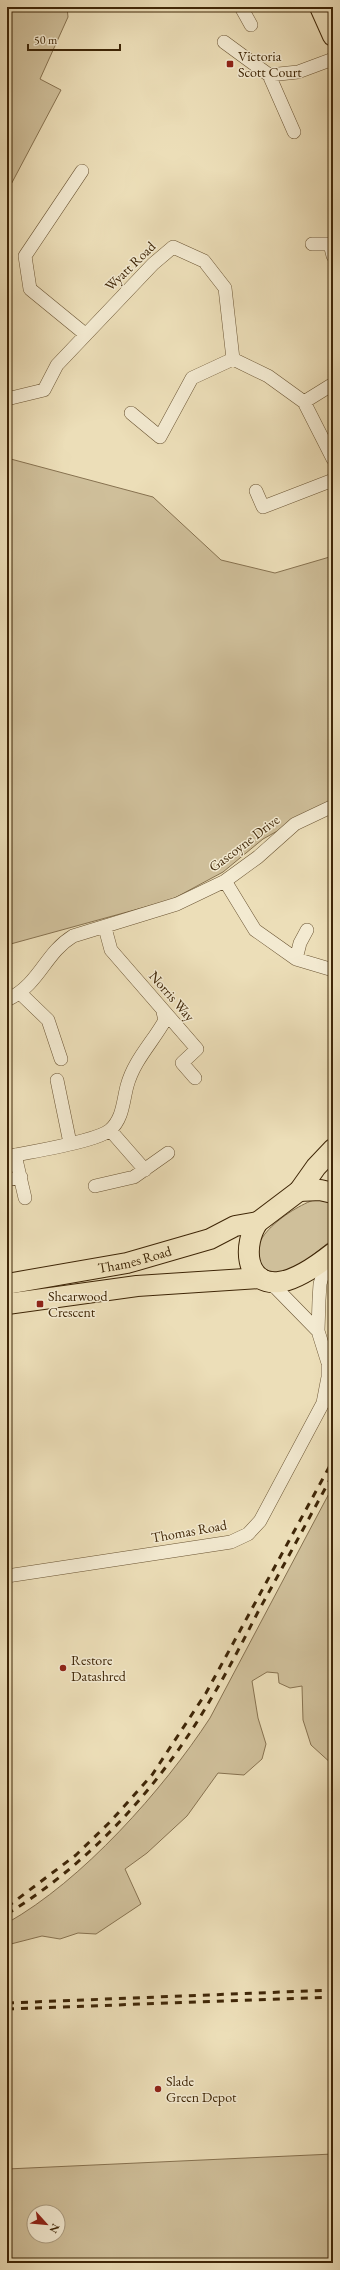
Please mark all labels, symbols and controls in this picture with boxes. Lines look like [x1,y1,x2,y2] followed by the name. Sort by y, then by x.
[28,26,120,52] scale bar
[34,32,58,48] text: 50 m
[238,47,302,81] place label: Victoria Scott Court
[225,59,235,69] marker: Victoria Scott Court
[101,237,160,295] street label: Wyatt Road
[205,810,283,875] street label: Gascoyne Drive
[145,967,199,1026] street label: Norris Way
[96,1241,174,1277] street label: Thames Road
[48,1287,109,1321] place label: Shearwood Crescent
[35,1299,45,1309] marker: Shearwood Crescent
[150,1515,229,1547] street label: Thomas Road
[71,1651,127,1685] place label: Restore Datashred
[58,1663,68,1673] marker: Restore Datashred
[166,2072,237,2106] place label: Slade Green Depot
[153,2084,163,2094] marker: Slade Green Depot
[26,2204,66,2244] north arrow
[47,2221,63,2236] text: N

